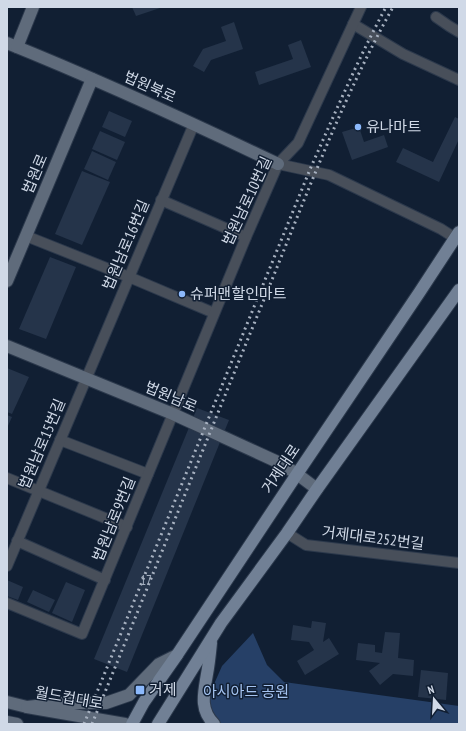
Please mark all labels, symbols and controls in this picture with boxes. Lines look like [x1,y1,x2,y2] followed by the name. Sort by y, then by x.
[121,67,179,106] street label: 법원북로
[366,117,421,136] place label: 유나마트
[353,122,363,132] marker: 유나마트
[18,151,51,197] street label: 법원로
[218,153,276,248] street label: 법원남로10번길
[98,197,153,293] street label: 법원남로16번길
[190,284,287,303] place label: 슈퍼맨할인마트
[177,289,187,299] marker: 슈퍼맨할인마트
[142,377,200,416] street label: 법원남로
[14,396,69,492] street label: 법원남로15번길
[257,441,304,497] street label: 거제대로
[88,474,139,564] street label: 법원남로9번길
[321,522,425,553] street label: 거제대로252번길
[140,572,152,589] house number: 17
[414,679,454,719] north arrow
[149,680,177,699] place label: 거제
[33,682,105,713] street label: 월드컵대로
[203,682,289,701] park label: 아시아드 공원
[426,682,436,697] text: N
[134,684,146,696] marker: 거제

